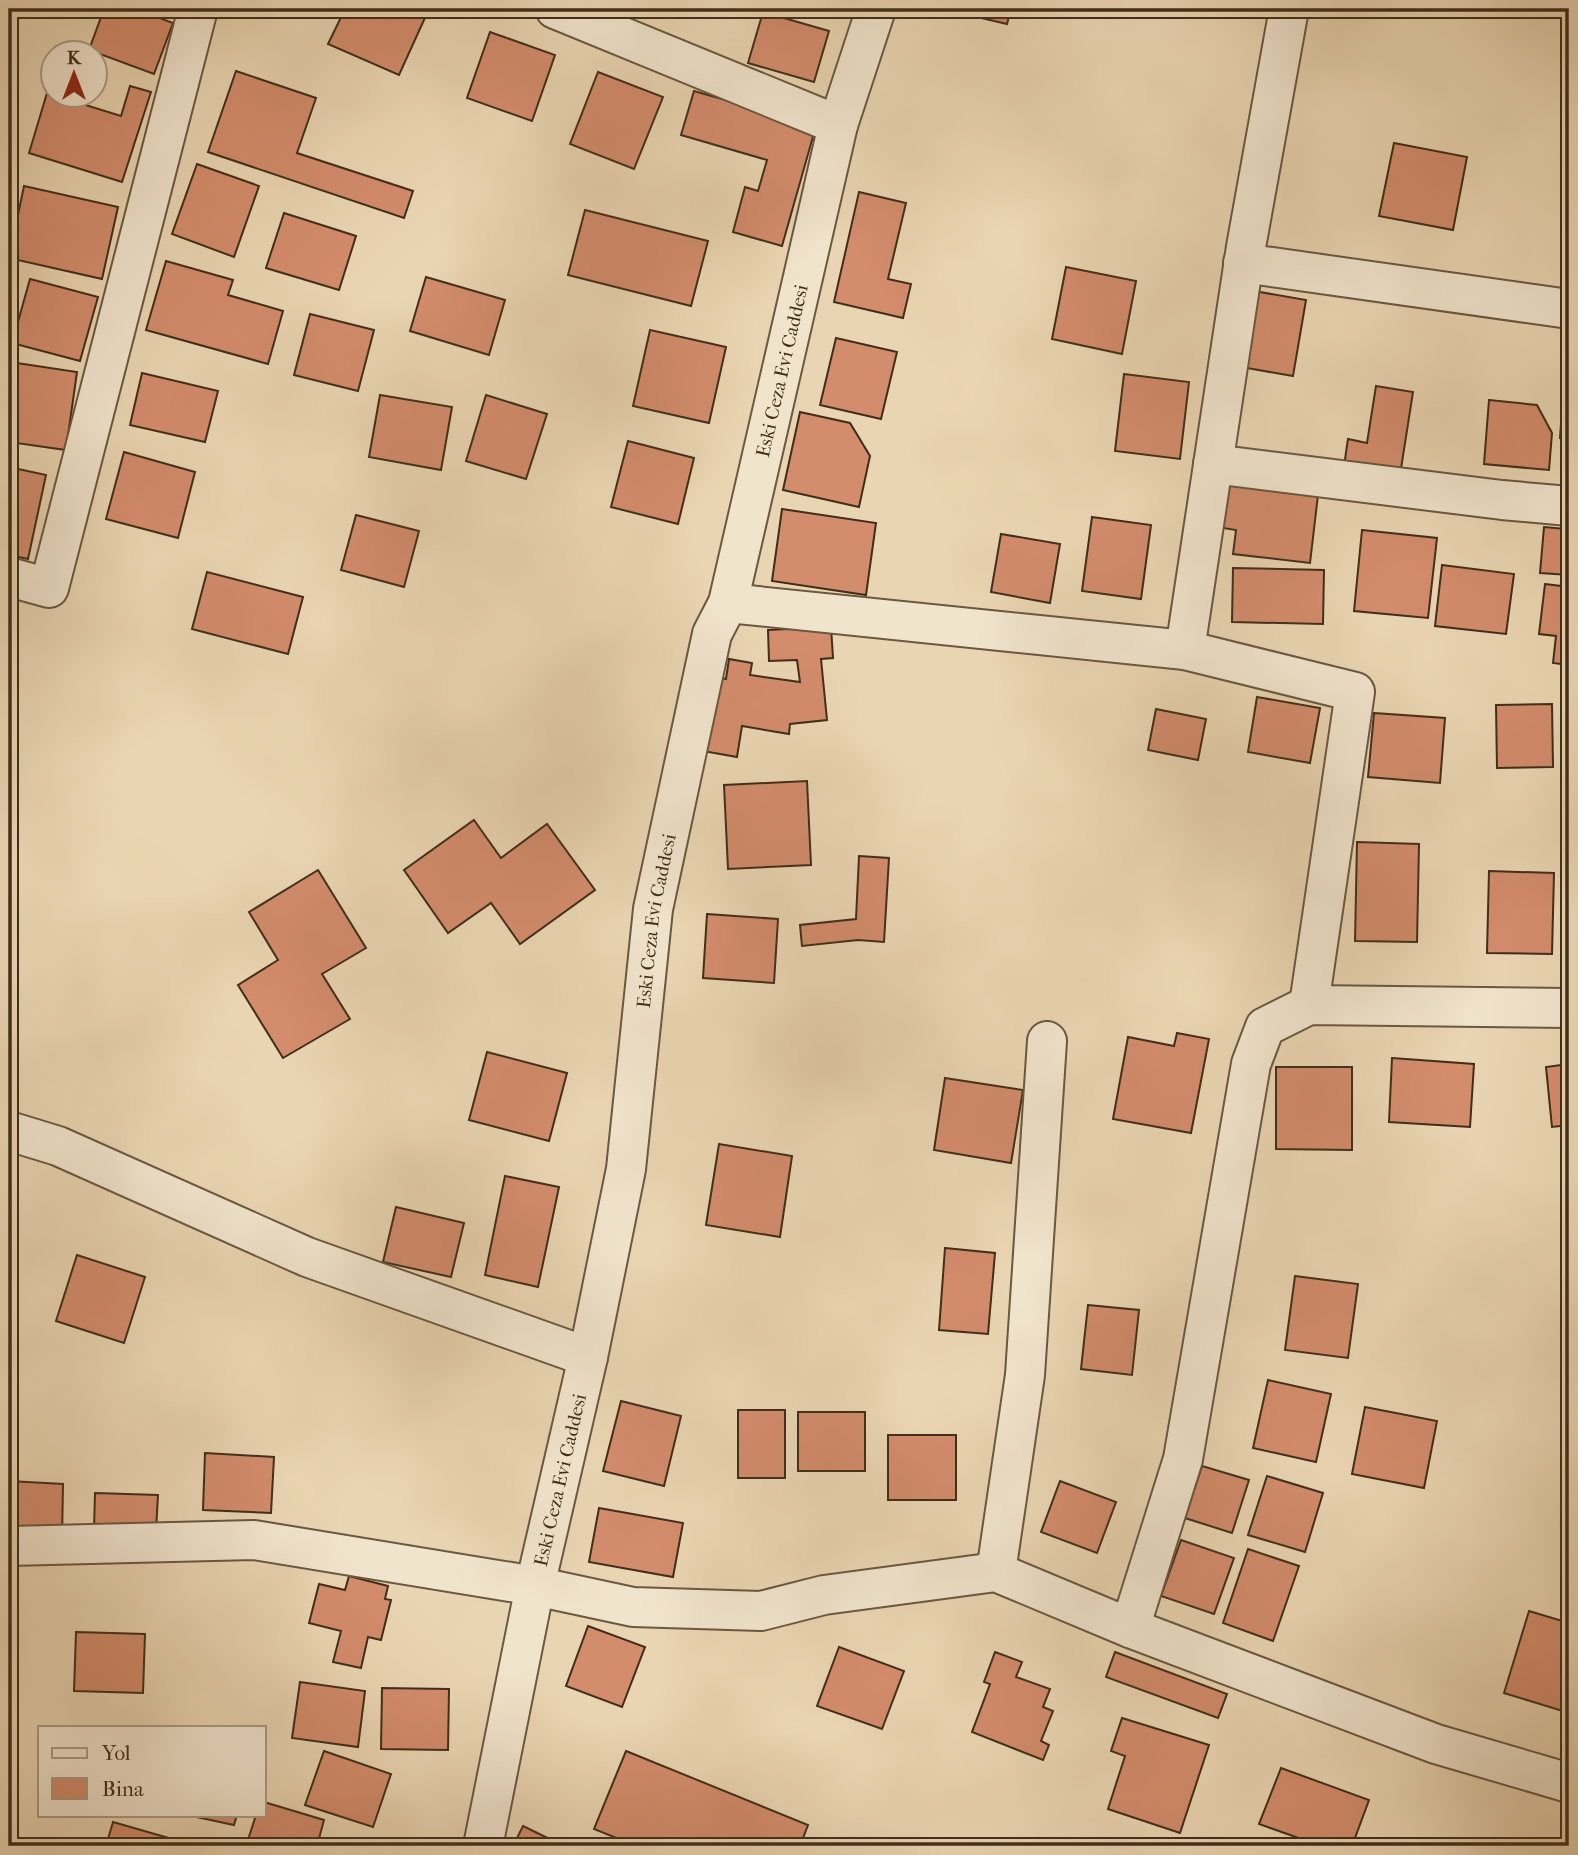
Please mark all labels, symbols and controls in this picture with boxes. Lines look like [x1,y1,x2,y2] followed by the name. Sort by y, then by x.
[38,38,108,108] north arrow
[67,47,82,69] text: K
[752,282,813,459] street label: Eski Ceza Evi Caddesi
[633,831,681,1009] street label: Eski Ceza Evi Caddesi
[530,1391,591,1569] street label: Eski Ceza Evi Caddesi
[38,1726,266,1816] legend
[101,1741,131,1765] text: Yol
[102,1777,144,1801] text: Bina

